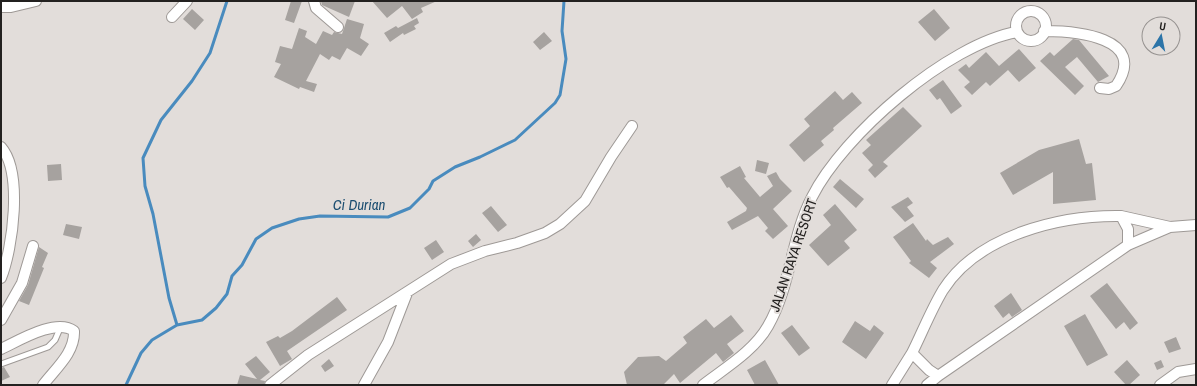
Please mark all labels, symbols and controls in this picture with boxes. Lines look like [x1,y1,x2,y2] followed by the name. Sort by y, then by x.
[1141,16,1181,56] north arrow
[1158,19,1167,34] text: U
[333,194,385,215] water label: Ci Durian
[765,196,821,314] street label: JALAN RAYA RESORT

